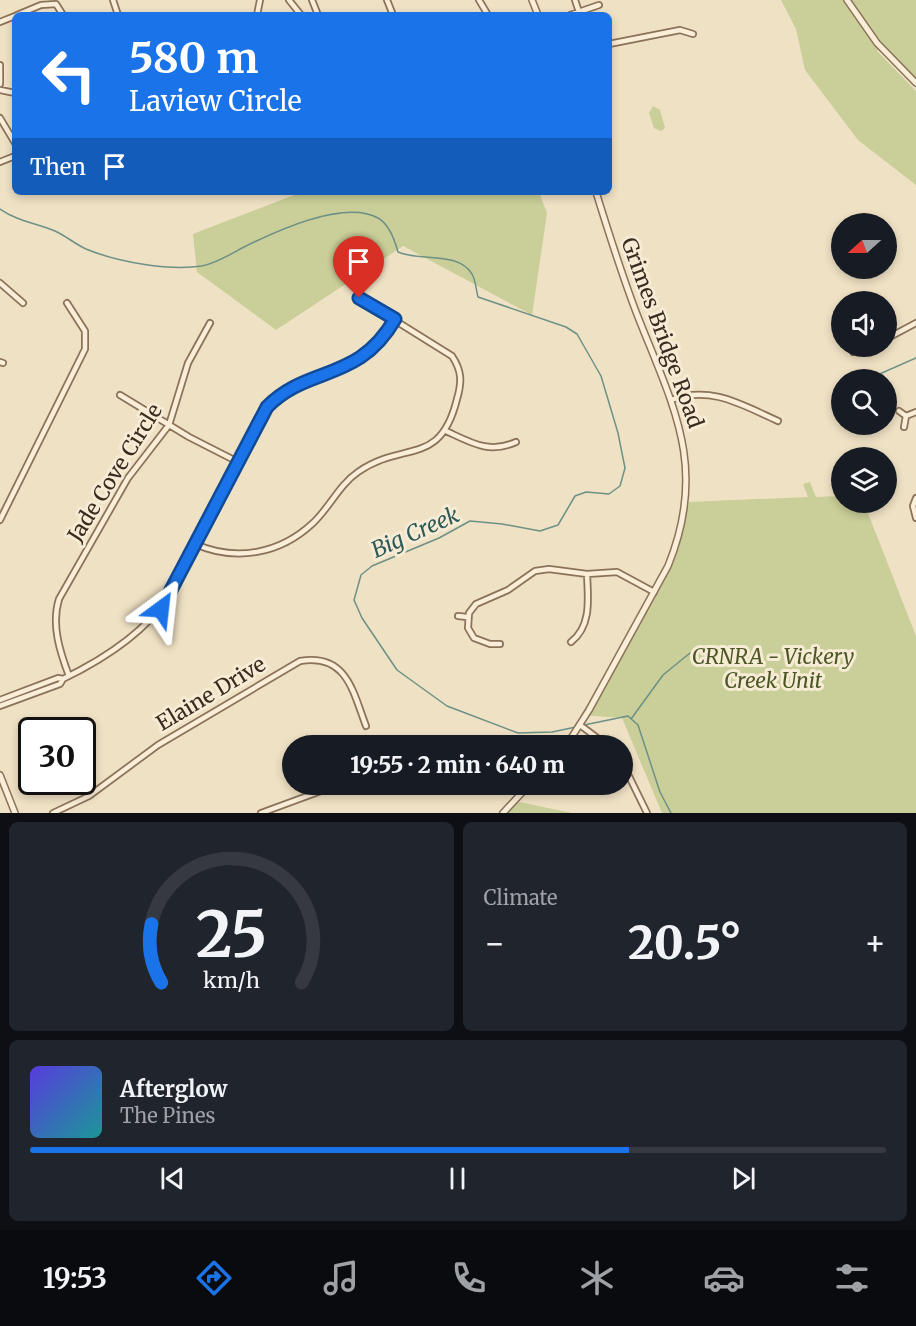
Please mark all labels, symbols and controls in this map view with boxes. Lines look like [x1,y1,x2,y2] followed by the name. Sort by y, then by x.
[129,32,259,84] text: 580 m
[30,36,108,114] icon: left
[129,84,302,118] text: Laview Circle
[98,150,131,183] icon: arrive
[30,153,86,181] text: Then
[831,213,897,279] north arrow
[831,213,897,513] map controls
[615,234,710,432] street label: Grimes Bridge Road
[333,236,384,298] pin
[342,245,375,278] icon: arrive
[831,291,897,357] button: sound
[831,369,897,435] button: search
[61,399,168,548] street label: Jade Cove Circle
[831,447,897,513] button: layers
[367,500,463,564] water label: Big Creek
[129,577,193,641] position arrow
[692,643,854,694] park label: CRNRA - Vickery Creek Unit
[151,650,270,737] street label: Elaine Drive
[18,717,96,795] speed limit sign: 30
[350,751,565,779] text: 19:55 · 2 min · 640 m
[484,885,558,910] text: Climate
[195,896,267,974] text: 25
[628,915,742,971] text: 20.5°
[484,923,506,964] text: −
[864,923,886,964] text: +
[203,968,260,995] text: km/h
[120,1075,227,1103] text: Afterglow
[120,1103,215,1128] text: The Pines
[156,1162,189,1195] icon: previous
[441,1162,474,1195] icon: pause
[727,1162,760,1195] icon: next
[193,1257,235,1299] icon: directions
[320,1257,362,1299] icon: music
[448,1257,490,1299] icon: phone
[576,1257,618,1299] icon: climate
[703,1257,745,1299] icon: car
[831,1257,873,1299] icon: filters
[43,1261,107,1295] text: 19:53

